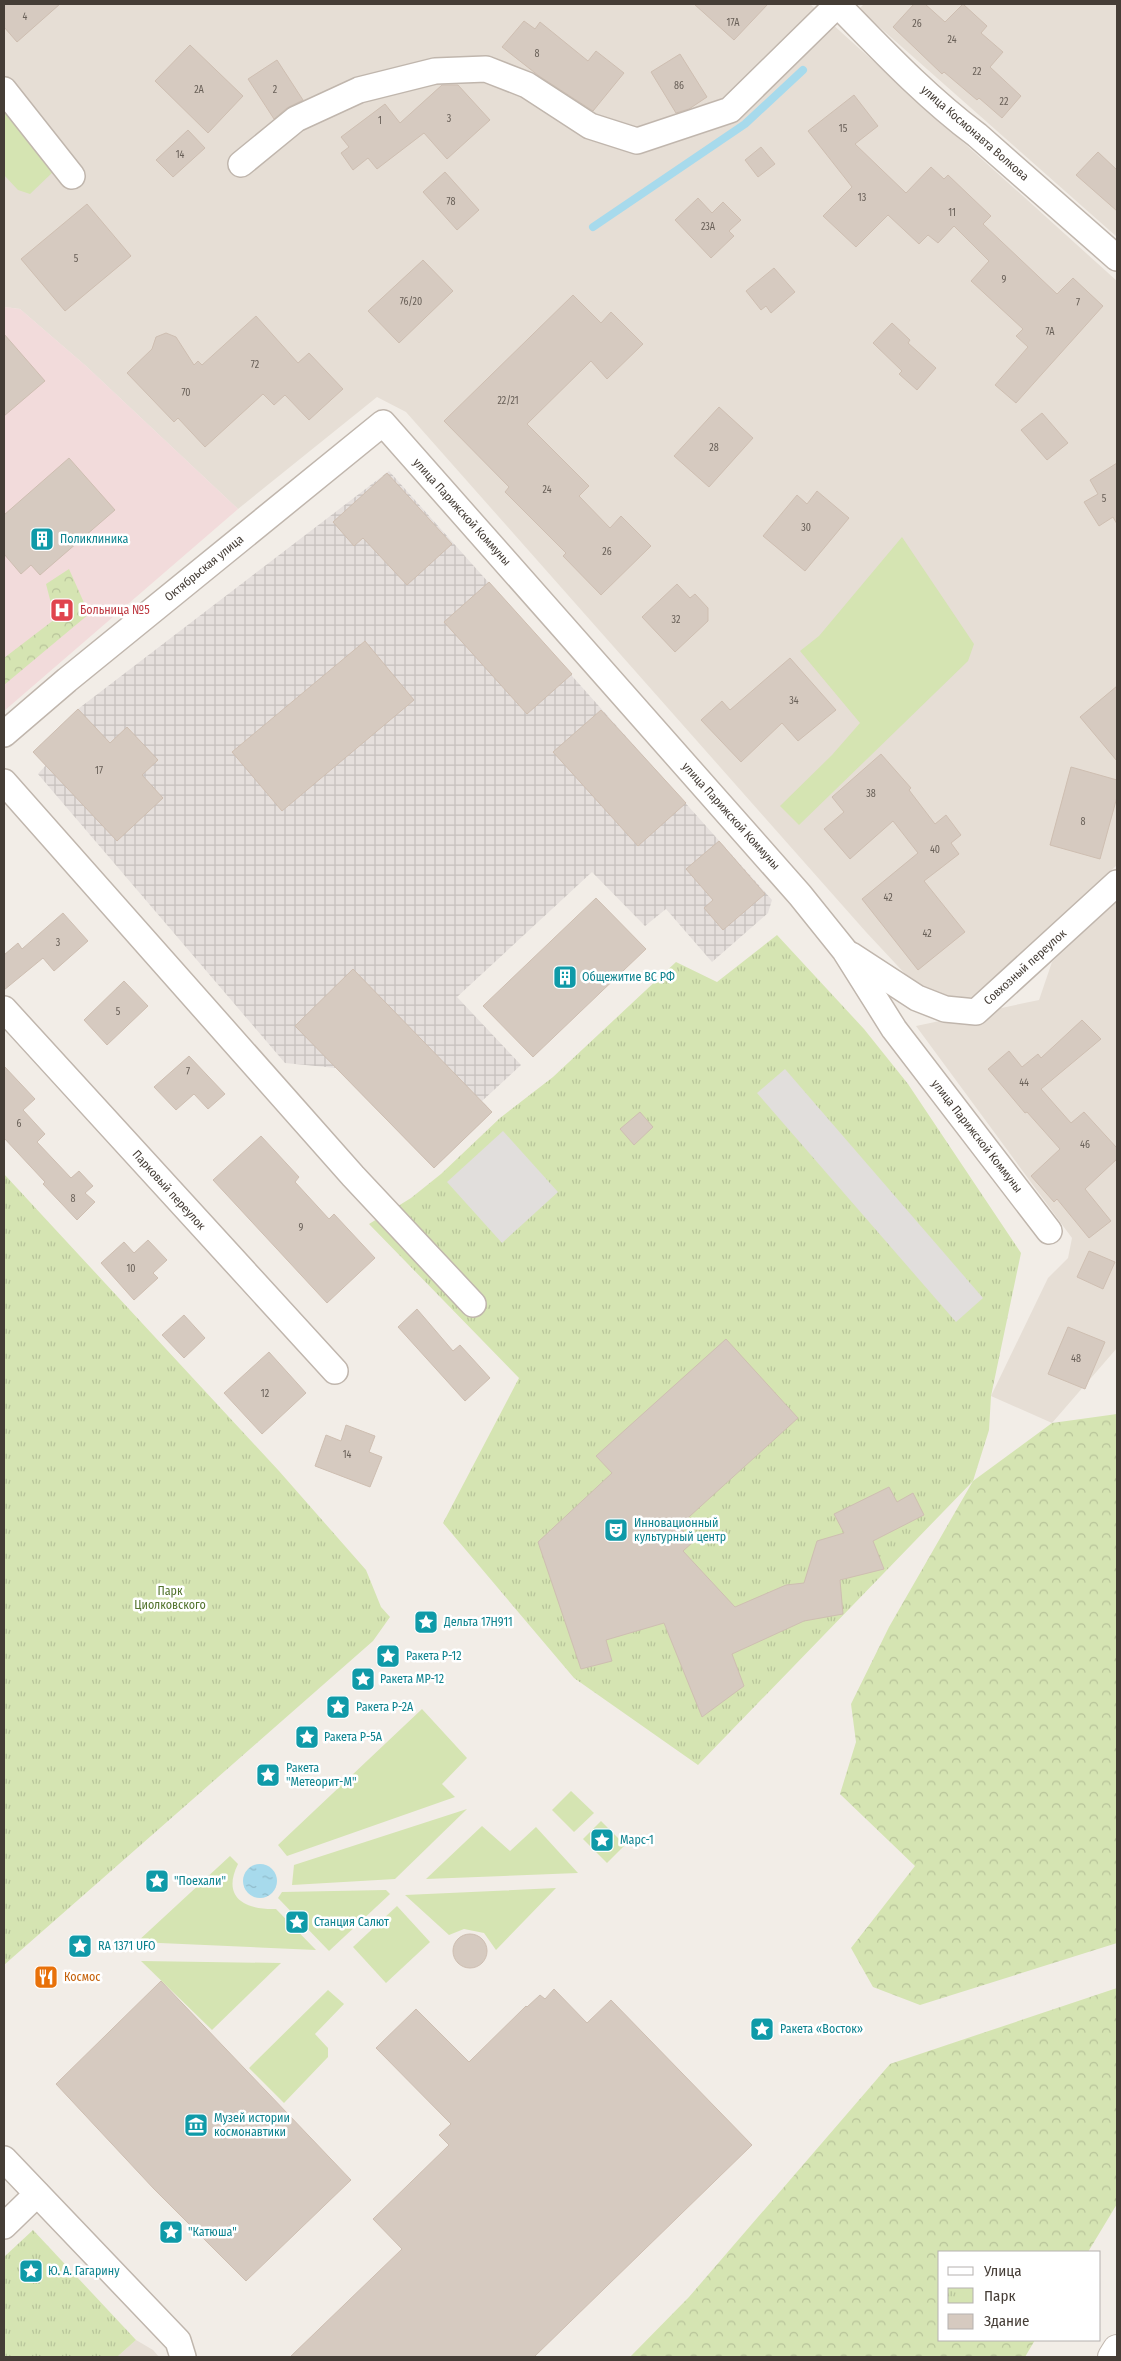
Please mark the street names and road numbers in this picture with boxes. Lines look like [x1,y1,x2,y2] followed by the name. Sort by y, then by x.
[918,82,1032,184] street label: улица Космонавта Волкова
[410,455,514,569] street label: улица Парижской Коммуны
[162,532,246,604] street label: Октябрьская улица
[679,759,783,873] street label: улица Парижской Коммуны
[981,926,1069,1008] street label: Совхозный переулок
[929,1077,1025,1195] street label: улица Парижской Коммуны
[130,1147,209,1233] street label: Парковый переулок

